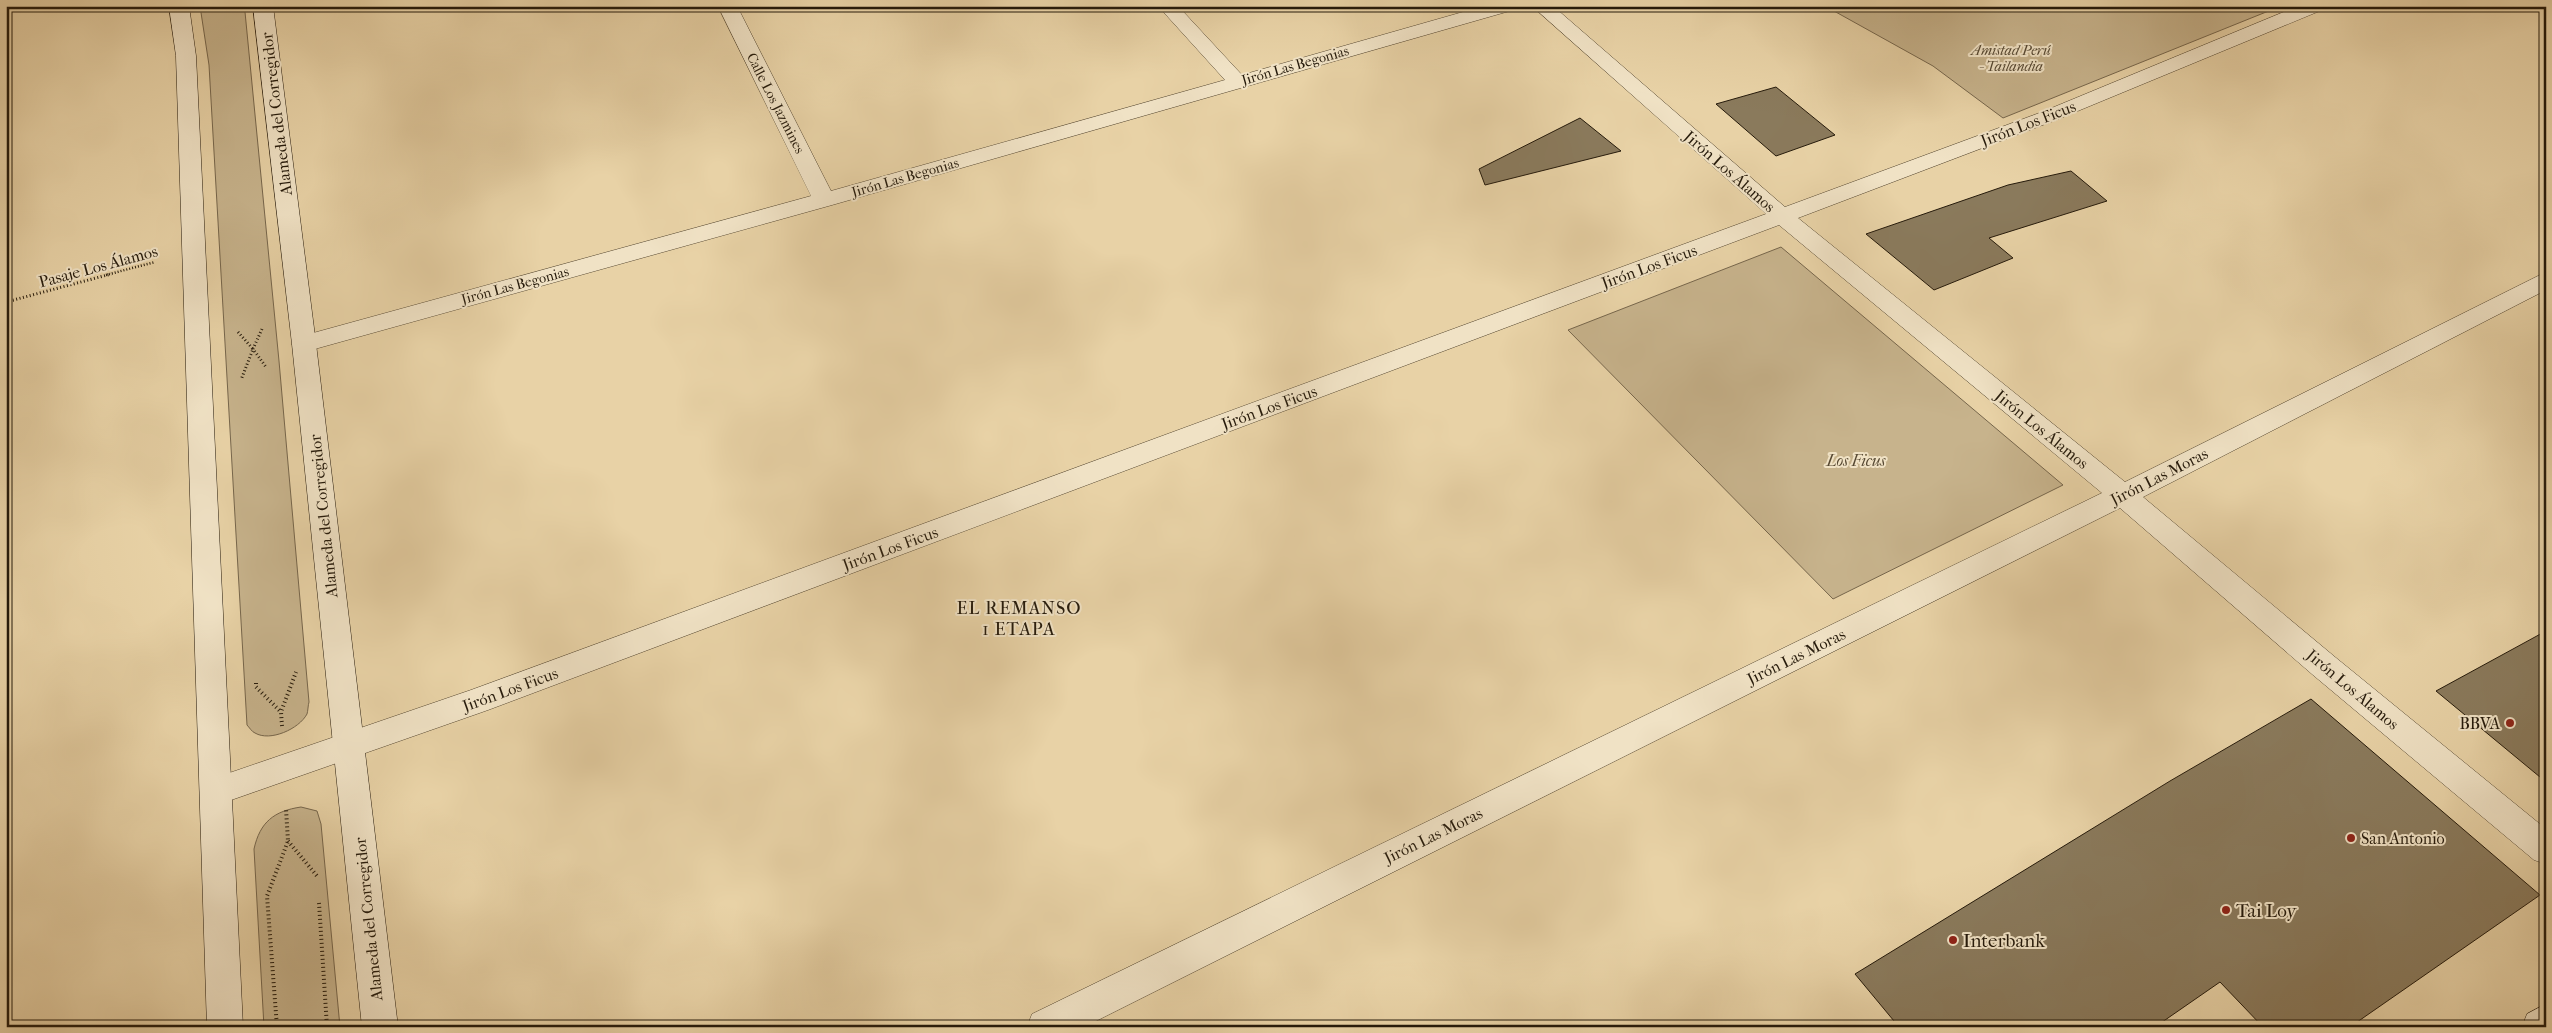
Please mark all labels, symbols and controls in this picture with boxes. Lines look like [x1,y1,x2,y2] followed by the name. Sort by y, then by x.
[257,31,296,198] street label: Alameda del Corregidor
[1239,42,1351,89] street label: Jirón Las Begonias
[1969,42,2051,75] park label: Amistad Perú - Tailandia
[743,50,808,156] street label: Calle Los Jazmines
[1976,97,2079,151] street label: Jirón Los Ficus
[1679,125,1780,216] street label: Jirón Los Álamos
[849,154,961,201] street label: Jirón Las Begonias
[36,240,160,291] street label: Pasaje Los Álamos
[1597,240,1700,293] street label: Jirón Los Ficus
[458,263,571,308] street label: Jirón Las Begonias
[1217,381,1320,434] street label: Jirón Los Ficus
[1990,384,2093,473] street label: Jirón Los Álamos
[305,433,342,600] street label: Alameda del Corregidor
[2105,444,2211,510] street label: Jirón Las Moras
[1826,451,1887,470] park label: Los Ficus
[838,522,941,575] street label: Jirón Los Ficus
[957,598,1081,640] district label: EL REMANSO 1 ETAPA
[1742,624,1849,689] street label: Jirón Las Moras
[2301,643,2403,734] street label: Jirón Los Álamos
[458,663,561,716] street label: Jirón Los Ficus
[2460,714,2501,733] place label: BBVA
[2504,717,2516,729] marker: BBVA
[1379,803,1486,868] street label: Jirón Las Moras
[2361,829,2445,848] place label: San Antonio
[2345,832,2357,844] marker: San Antonio
[350,836,387,1003] street label: Alameda del Corregidor
[2236,900,2297,922] place label: Tai Loy
[2220,904,2232,916] marker: Tai Loy
[1963,930,2045,952] place label: Interbank
[1947,934,1959,946] marker: Interbank

